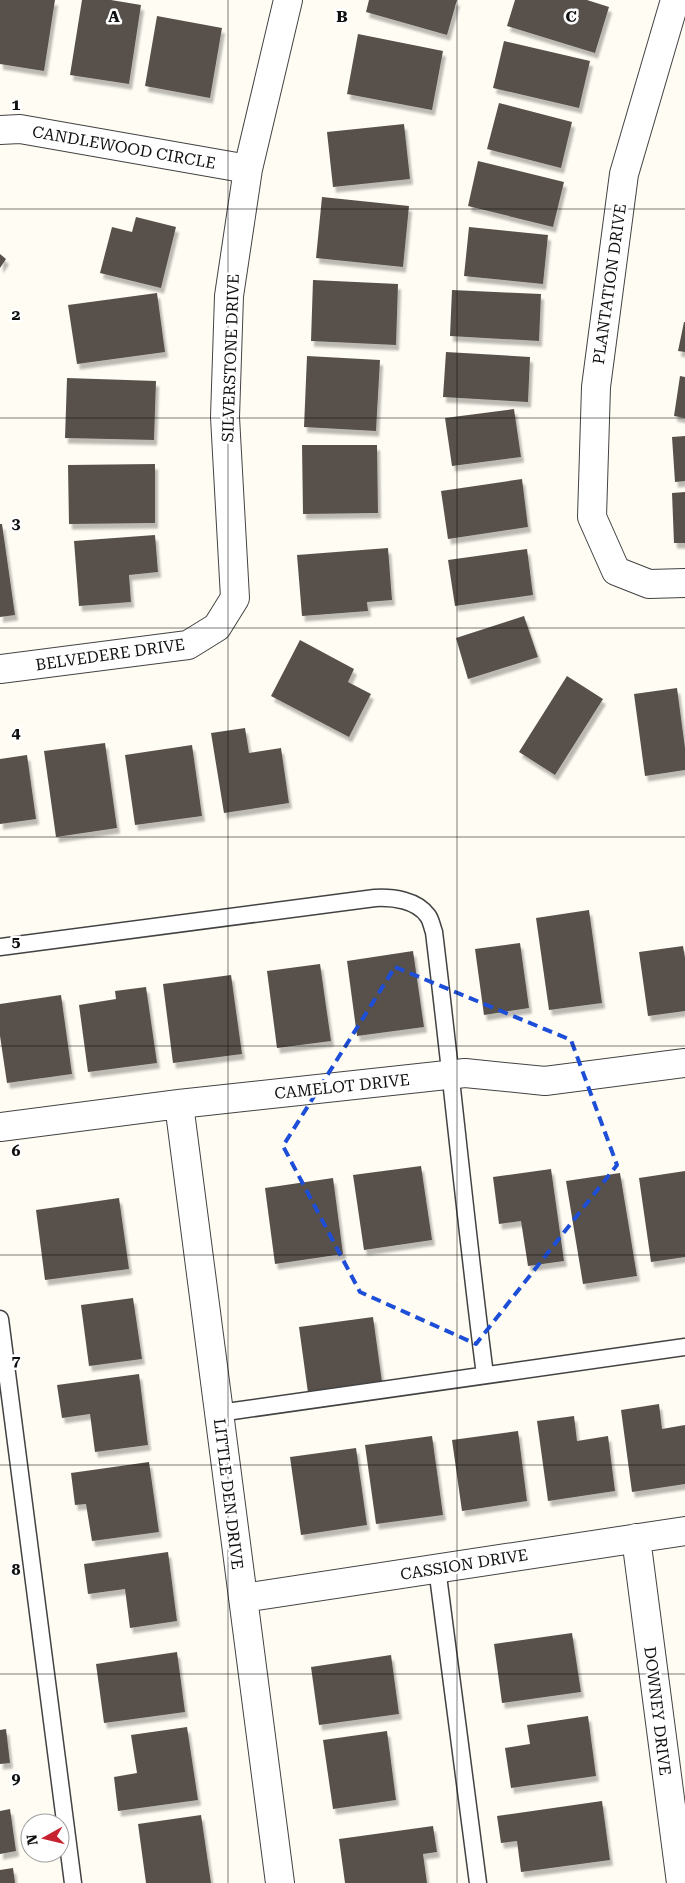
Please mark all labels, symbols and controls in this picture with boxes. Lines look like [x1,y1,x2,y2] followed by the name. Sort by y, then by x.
[108,7,120,26] text: A
[336,7,348,26] text: B
[565,7,577,26] text: C
[12,95,21,114] text: 1
[31,122,217,173] street label: CANDLEWOOD CIRCLE
[589,202,630,366] street label: PLANTATION DRIVE
[218,273,243,443] street label: SILVERSTONE DRIVE
[12,305,21,324] text: 2
[12,514,21,533] text: 3
[34,635,186,674] street label: BELVEDERE DRIVE
[12,723,21,742] text: 4
[12,932,21,951] text: 5
[273,1070,411,1103] street label: CAMELOT DRIVE
[12,1141,21,1160] text: 6
[12,1351,21,1370] text: 7
[210,1417,247,1571] street label: LITTLE DEN DRIVE
[399,1545,529,1584] street label: CASSION DRIVE
[12,1560,21,1579] text: 8
[640,1645,675,1777] street label: DOWNEY DRIVE
[12,1769,21,1788] text: 9
[20,1813,70,1863] north arrow
[23,1833,41,1846] text: N

